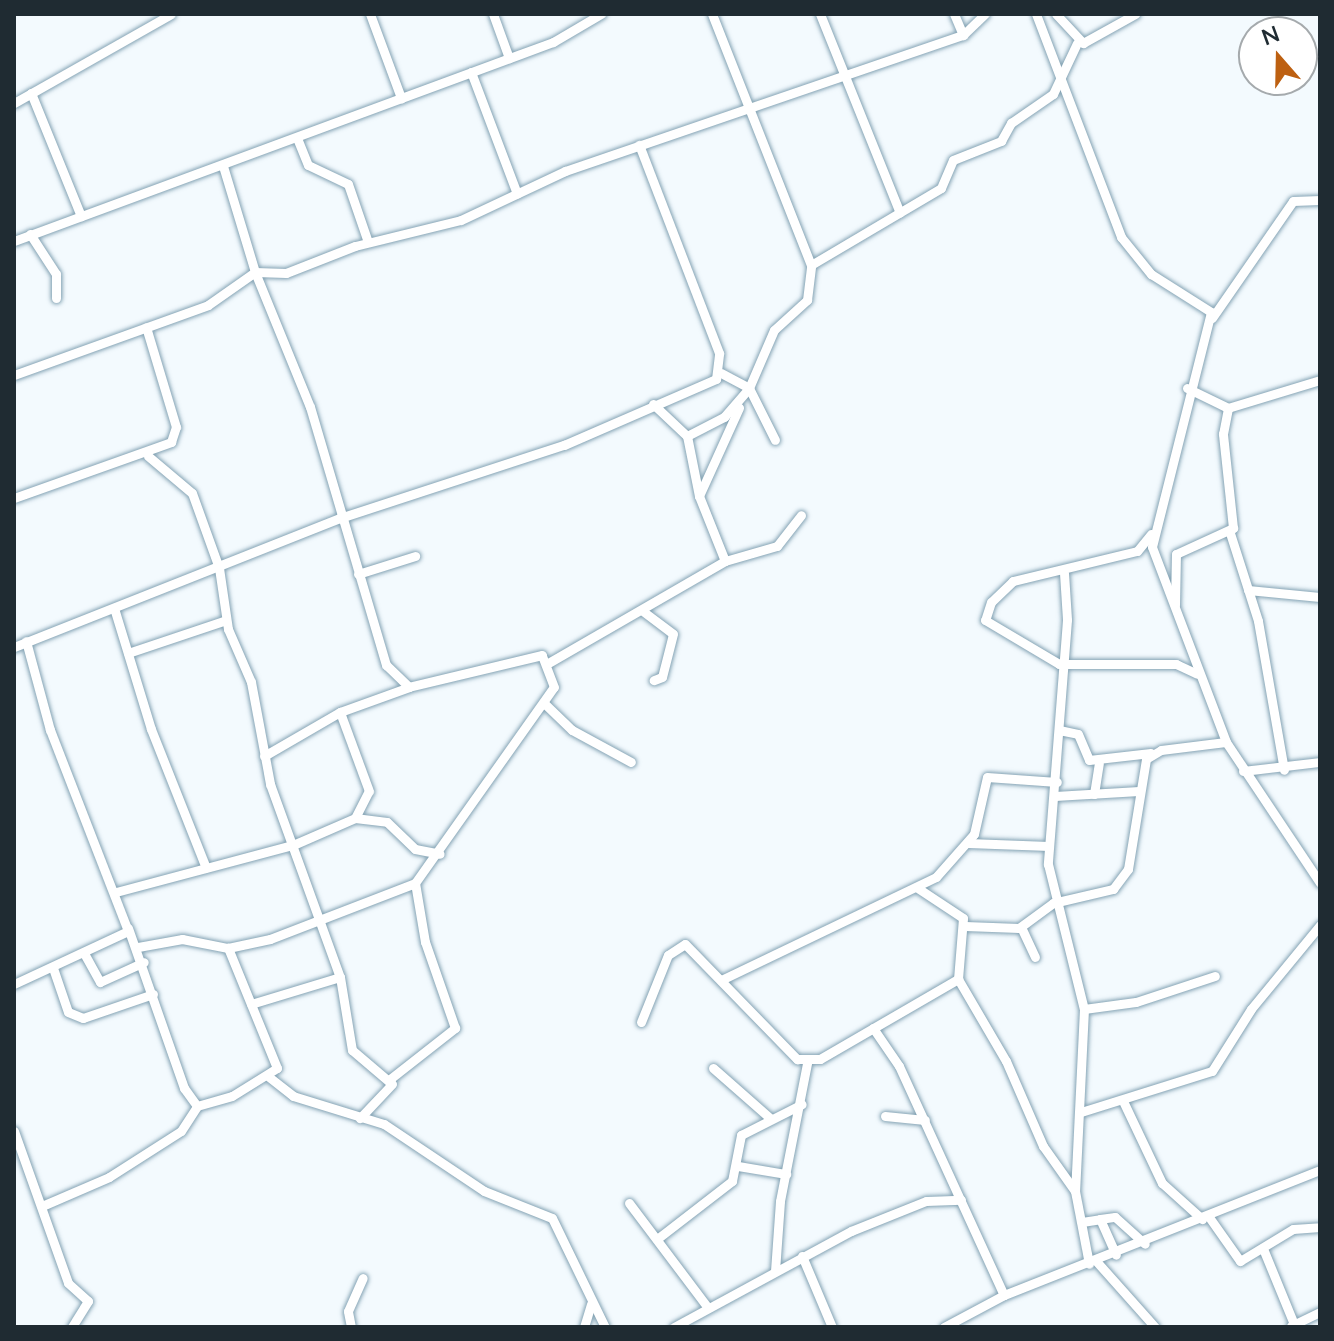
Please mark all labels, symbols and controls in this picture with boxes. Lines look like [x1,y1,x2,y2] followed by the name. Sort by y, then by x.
[1238,16,1318,96] north arrow
[1258,19,1283,50] text: N

